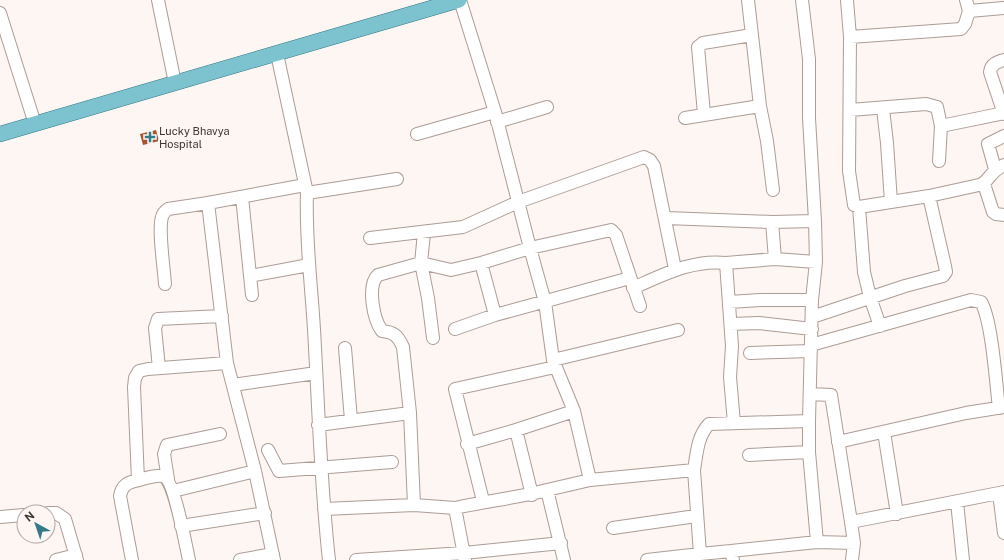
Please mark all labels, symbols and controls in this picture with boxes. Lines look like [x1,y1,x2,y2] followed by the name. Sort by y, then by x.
[159,125,230,150] place label: Lucky Bhavya Hospital
[144,131,156,143] marker: Lucky Bhavya Hospital
[16,504,56,544] north arrow
[22,509,37,524] text: N

